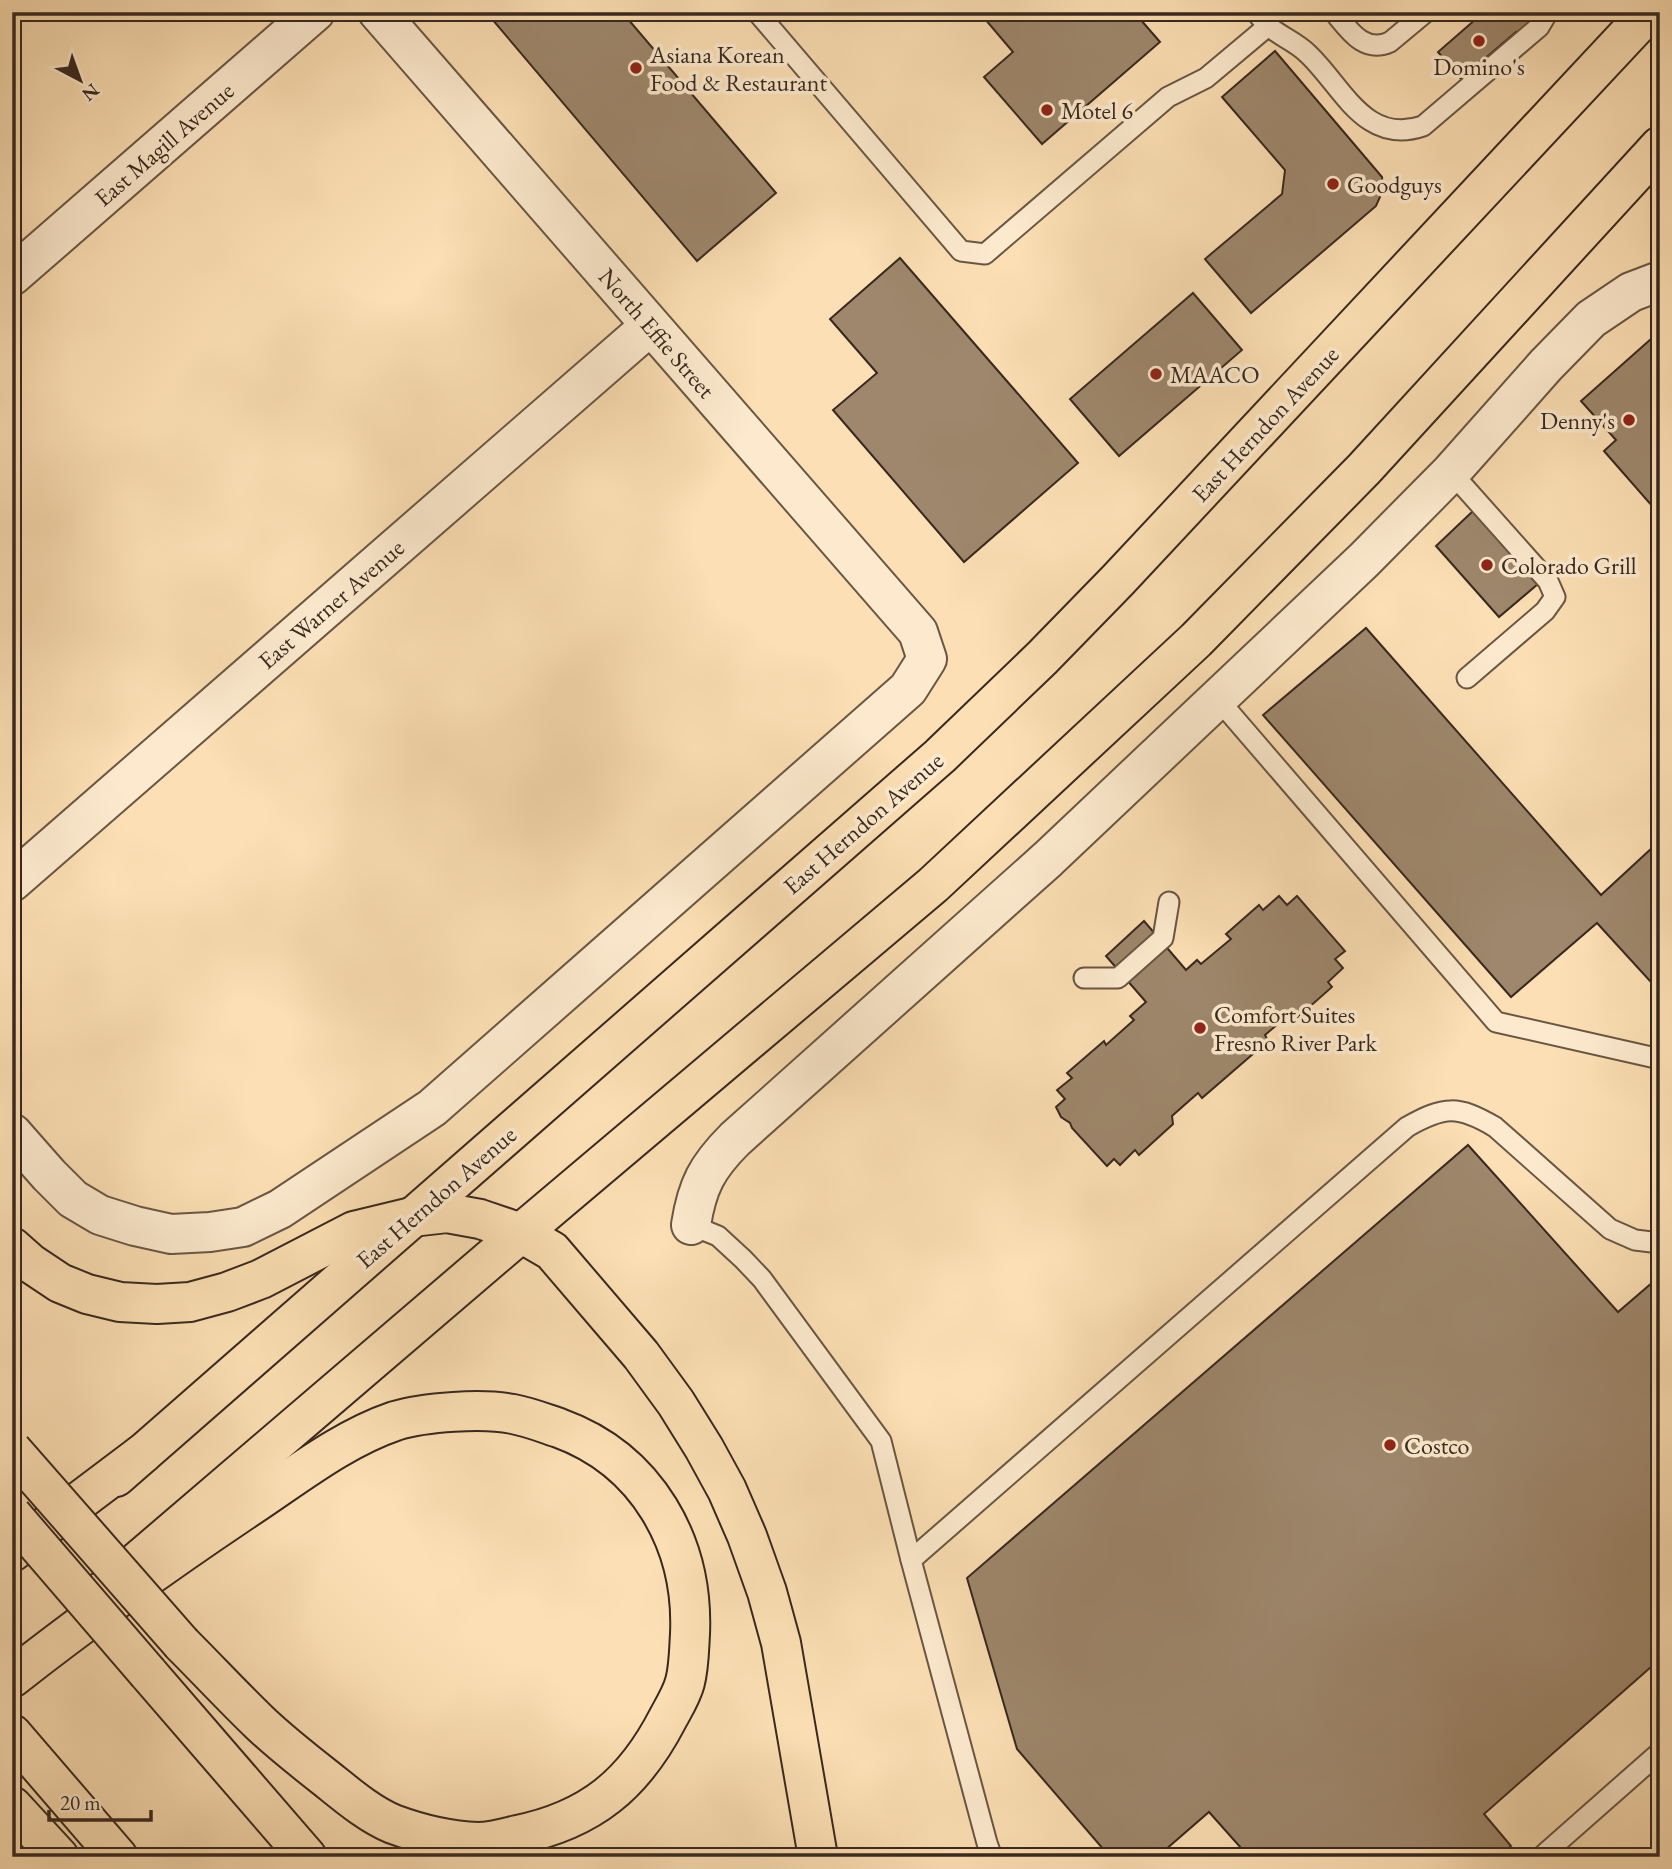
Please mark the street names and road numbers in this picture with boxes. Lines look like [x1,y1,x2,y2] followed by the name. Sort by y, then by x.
[88,75,240,213] street label: East Magill Avenue
[592,261,722,405] street label: North Effie Street
[1185,339,1345,509] street label: East Herndon Avenue
[252,532,410,676] street label: East Warner Avenue
[776,745,950,901] street label: East Herndon Avenue
[349,1119,523,1275] street label: East Herndon Avenue

